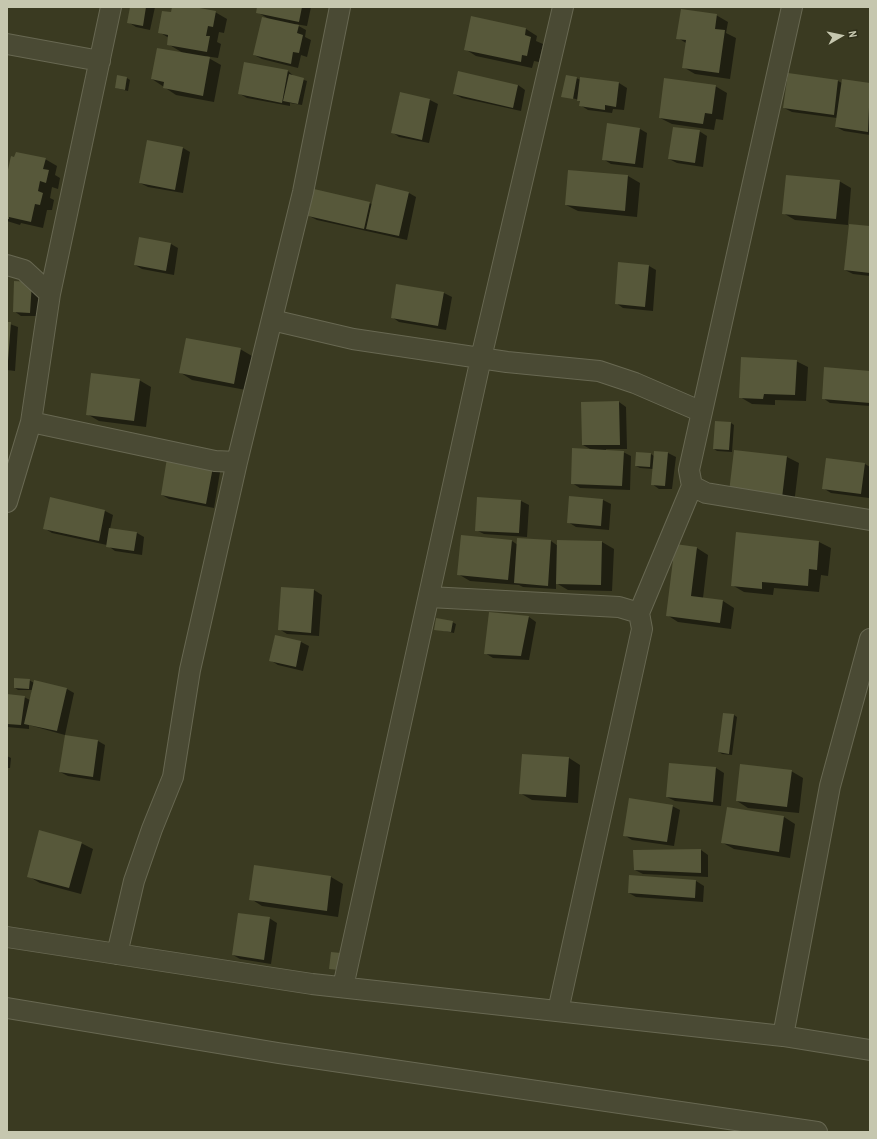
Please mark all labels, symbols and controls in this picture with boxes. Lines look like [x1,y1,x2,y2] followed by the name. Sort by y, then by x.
[821,16,861,56] north arrow
[845,30,860,38] text: N

